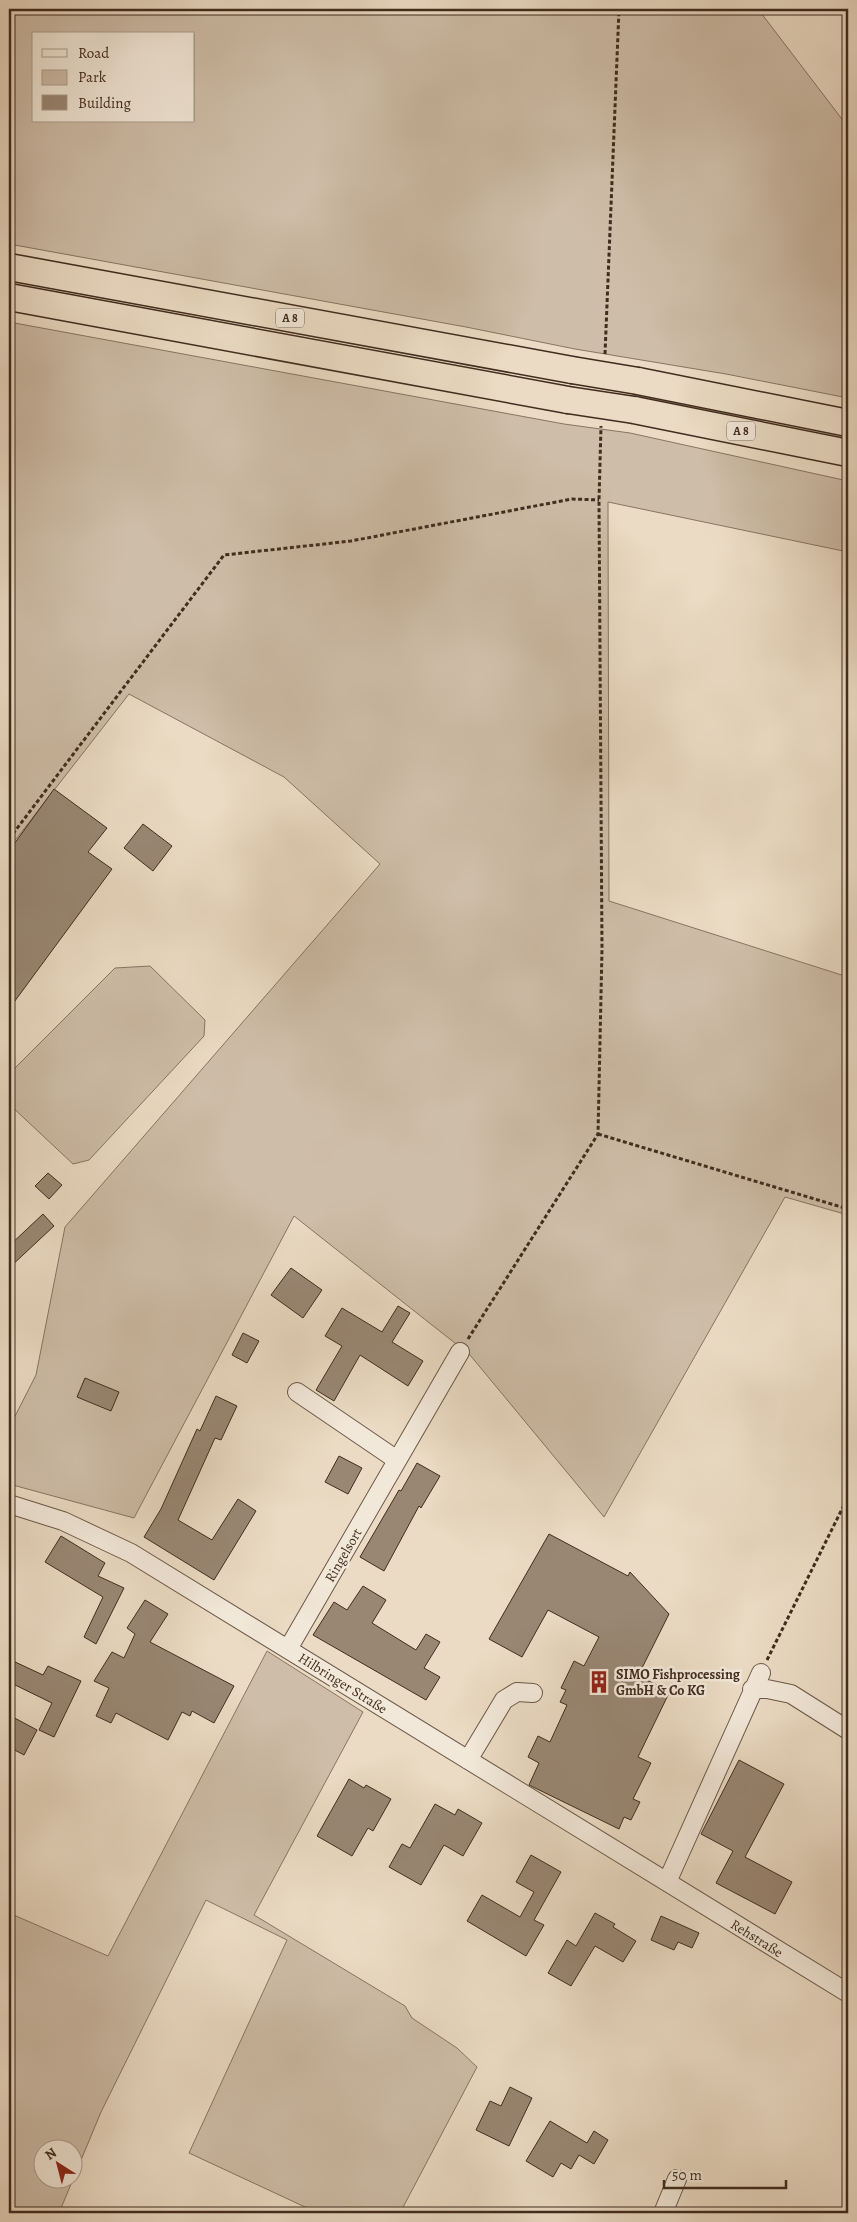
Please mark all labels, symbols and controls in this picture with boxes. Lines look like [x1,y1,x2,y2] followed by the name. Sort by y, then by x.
[32,32,195,122] legend
[78,43,110,63] text: Road
[78,67,107,87] text: Park
[78,93,131,113] text: Building
[276,308,304,328] road number: A 8
[727,422,755,441] road number: A 8
[320,1524,367,1586] street label: Ringelsort
[295,1648,391,1718] street label: Hilbringer Straße
[616,1665,741,1700] place label: SIMO Fishprocessing GmbH & Co KG
[586,1669,612,1695] building icon: SIMO Fishprocessing GmbH & Co KG
[727,1915,787,1962] street label: Rehstraße
[32,2140,82,2190] north arrow
[41,2143,60,2165] text: N
[664,2157,787,2189] scale bar
[672,2165,702,2185] text: 50 m

